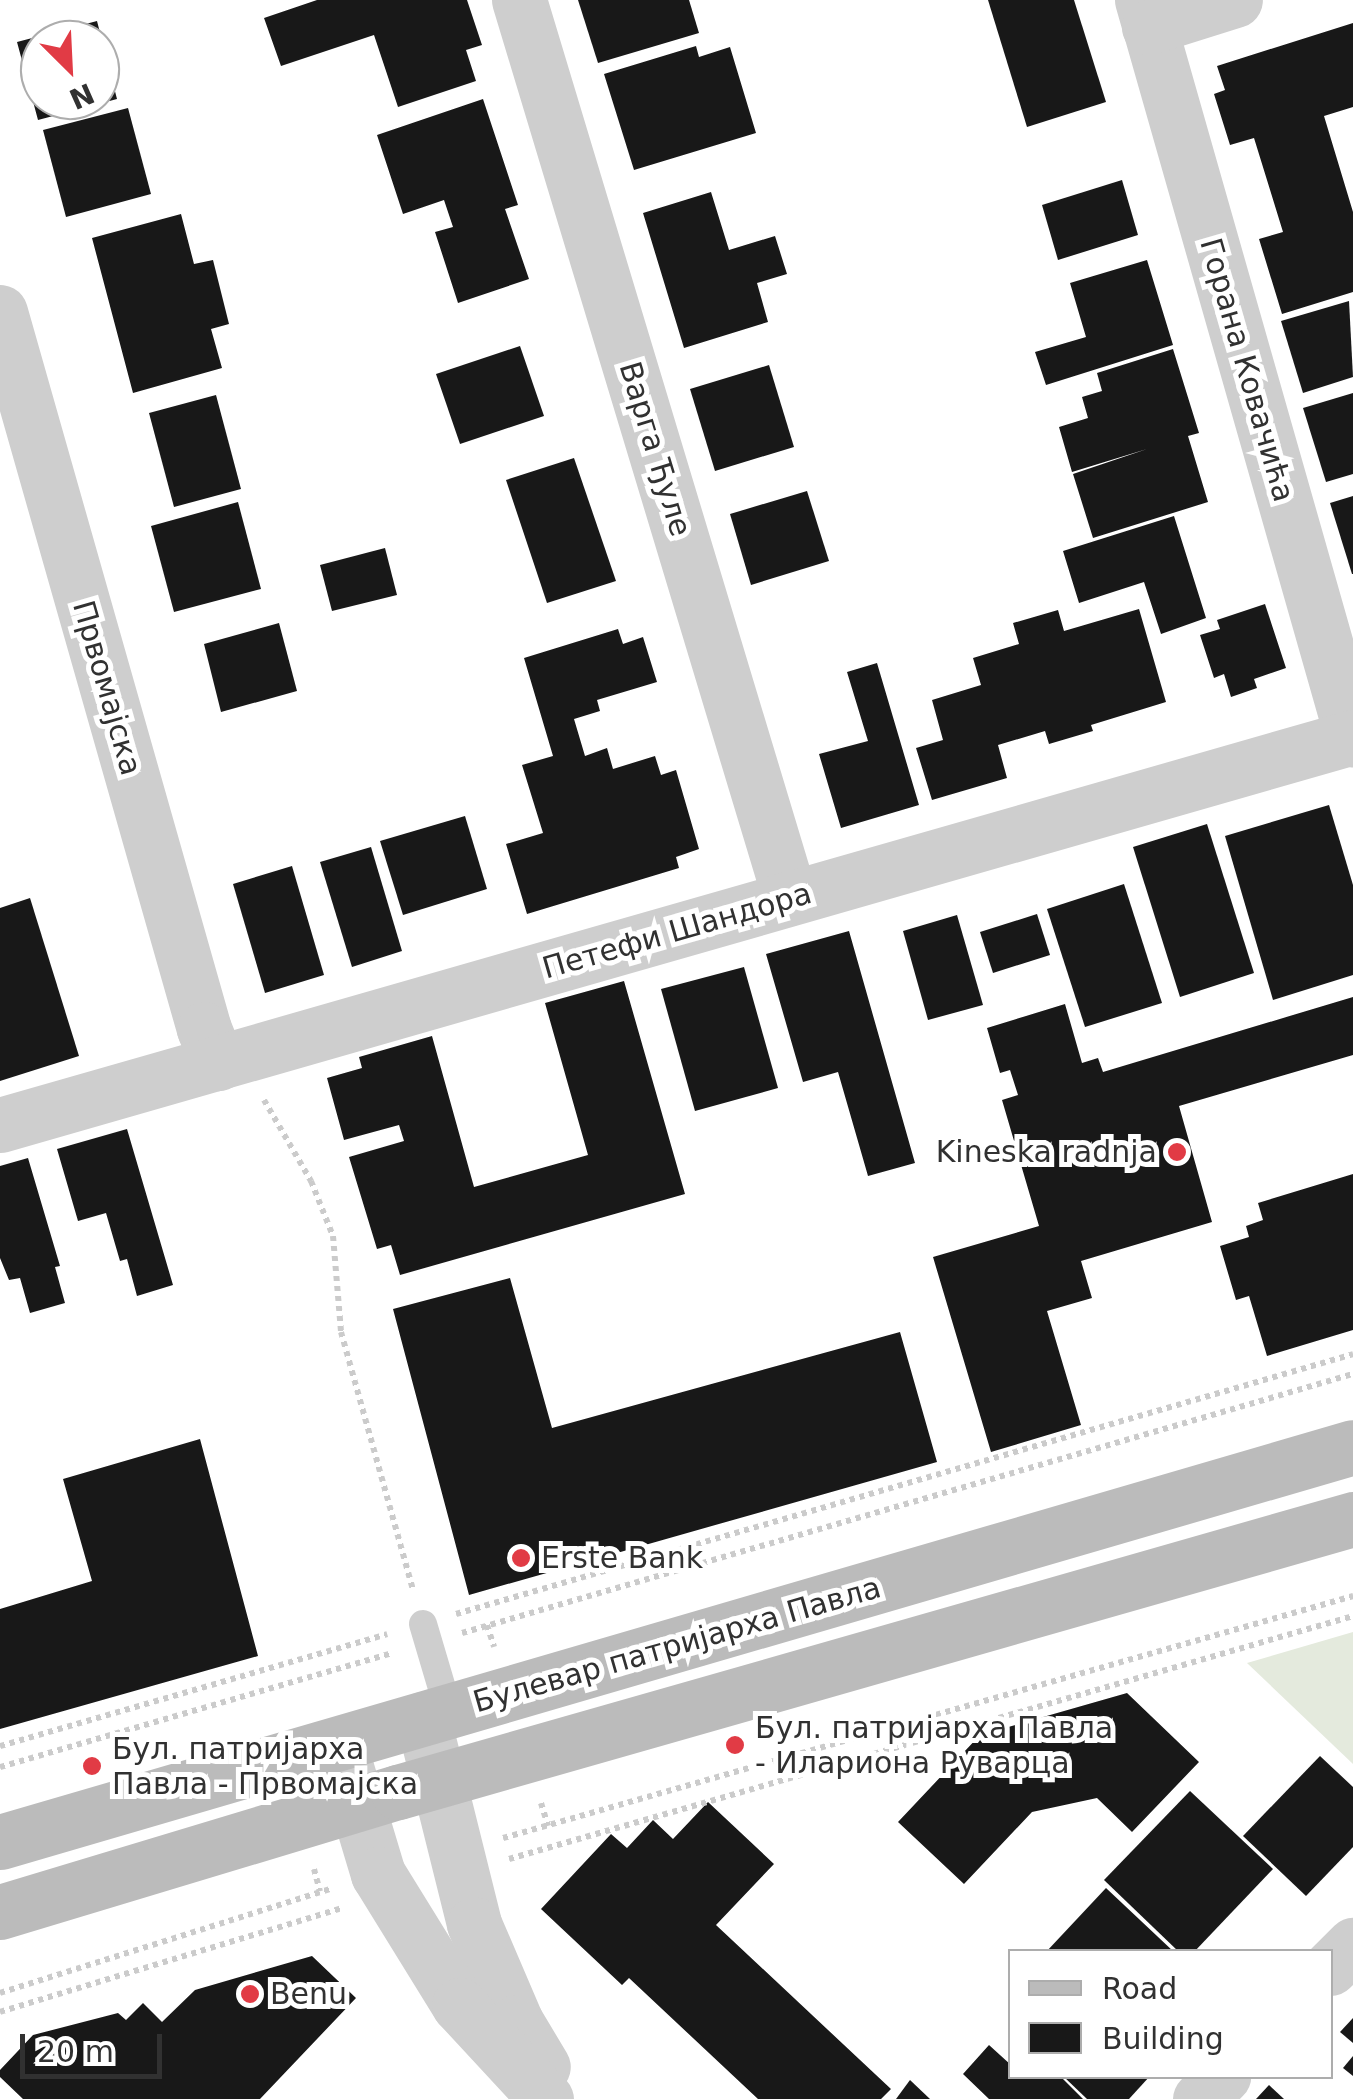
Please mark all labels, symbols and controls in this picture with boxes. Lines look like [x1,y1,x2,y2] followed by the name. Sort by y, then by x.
[20,20,120,120] north arrow
[64,76,99,116] text: N
[1192,234,1302,506] street label: Горана Ковачића
[611,357,699,541] street label: Варга Ђуле
[65,597,149,779] street label: Првомајска
[538,875,816,987] street label: Петефи Шандора
[936,1134,1157,1170] place label: Kineska radnja
[1166,1141,1188,1163] marker: Kineska radnja
[541,1540,703,1576] place label: Erste Bank
[510,1547,532,1569] marker: Erste Bank
[469,1570,885,1720] street label: Булевар патријарха Павла
[755,1710,1113,1780] place label: Бул. патријарха Павла - Илариона Руварца
[112,1731,418,1802] place label: Бул. патријарха Павла - Првомајска
[724,1734,746,1756] marker: Бул. патријарха Павла - Илариона Руварца
[81,1755,103,1777] marker: Бул. патријарха Павла - Првомајска
[1008,1949,1333,2079] legend
[1102,1971,1177,2006] text: Road
[270,1976,347,2012] place label: Benu
[239,1983,261,2005] marker: Benu
[25,2014,168,2076] scale bar
[1102,2021,1224,2056] text: Building
[37,2034,114,2069] text: 20 m

